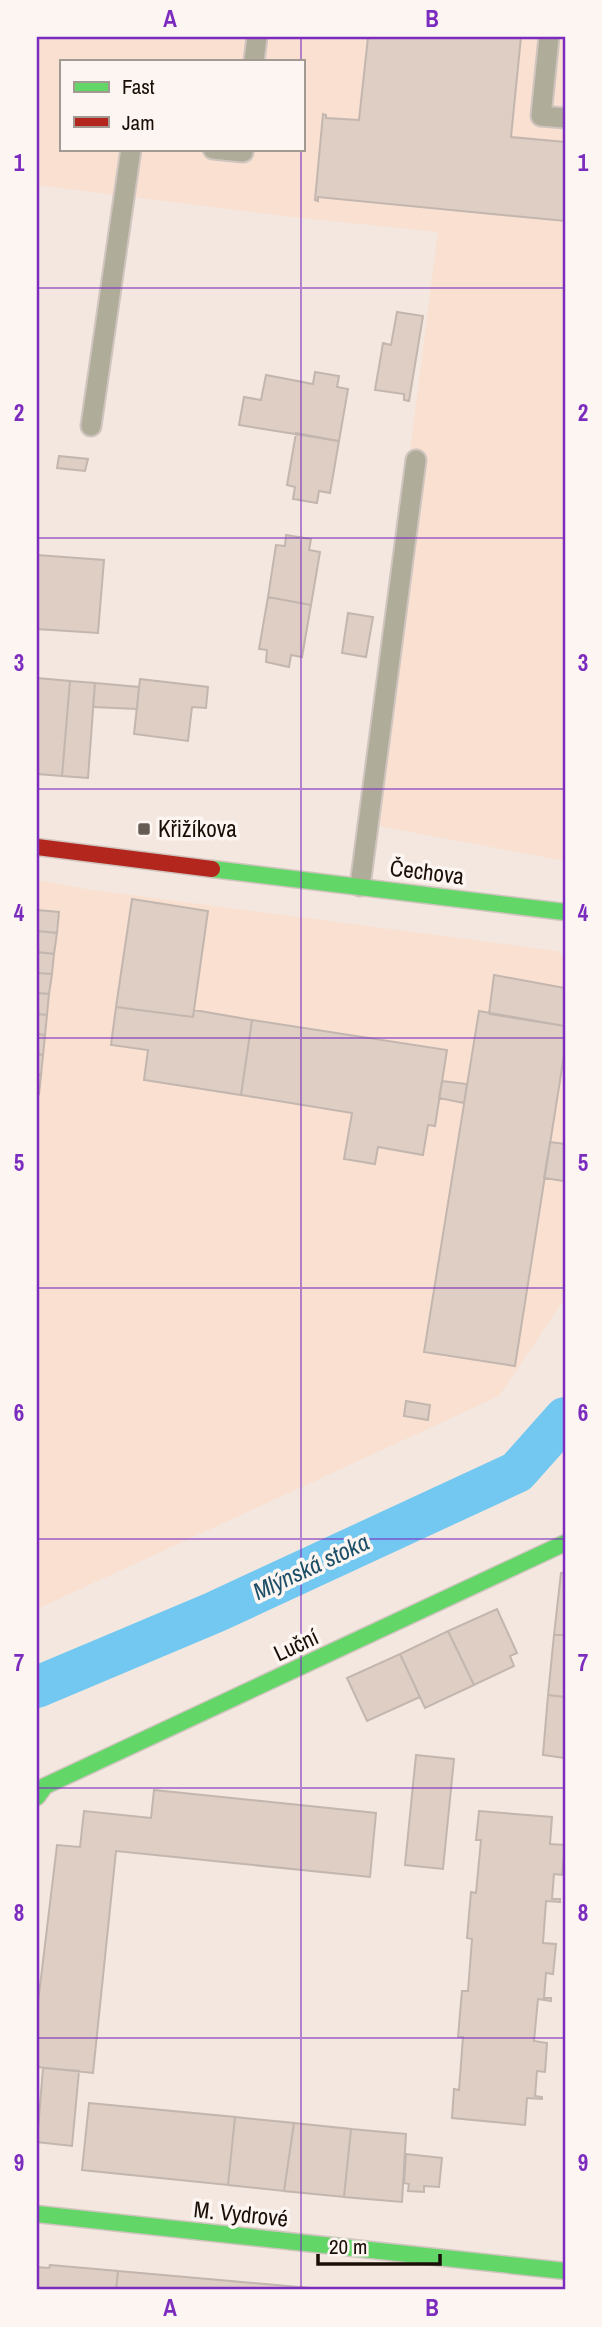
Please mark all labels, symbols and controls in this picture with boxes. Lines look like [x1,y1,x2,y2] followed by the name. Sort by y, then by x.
[163,3,177,34] text: A
[425,3,439,34] text: B
[60,60,304,150] legend
[122,72,155,101] text: Fast
[122,108,155,137] text: Jam
[14,147,25,178] text: 1
[578,147,589,178] text: 1
[14,397,24,428] text: 2
[578,397,588,428] text: 2
[14,647,24,678] text: 3
[578,647,588,678] text: 3
[158,813,237,844] place label: Křižíkova
[136,821,152,837] marker: Křižíkova
[388,852,466,891] street label: Čechova
[14,897,25,928] text: 4
[578,897,589,928] text: 4
[14,1147,24,1178] text: 5
[578,1147,588,1178] text: 5
[14,1397,24,1428] text: 6
[578,1397,588,1428] text: 6
[247,1525,374,1607] water label: Mlýnská stoka
[268,1620,324,1668] street label: Luční
[14,1647,24,1678] text: 7
[578,1647,588,1678] text: 7
[14,1897,24,1928] text: 8
[578,1897,588,1928] text: 8
[14,2147,24,2178] text: 9
[578,2147,588,2178] text: 9
[192,2193,290,2234] street label: M. Vydrové
[318,2222,441,2266] scale bar
[329,2232,367,2261] text: 20 m
[163,2292,177,2323] text: A
[425,2292,439,2323] text: B

